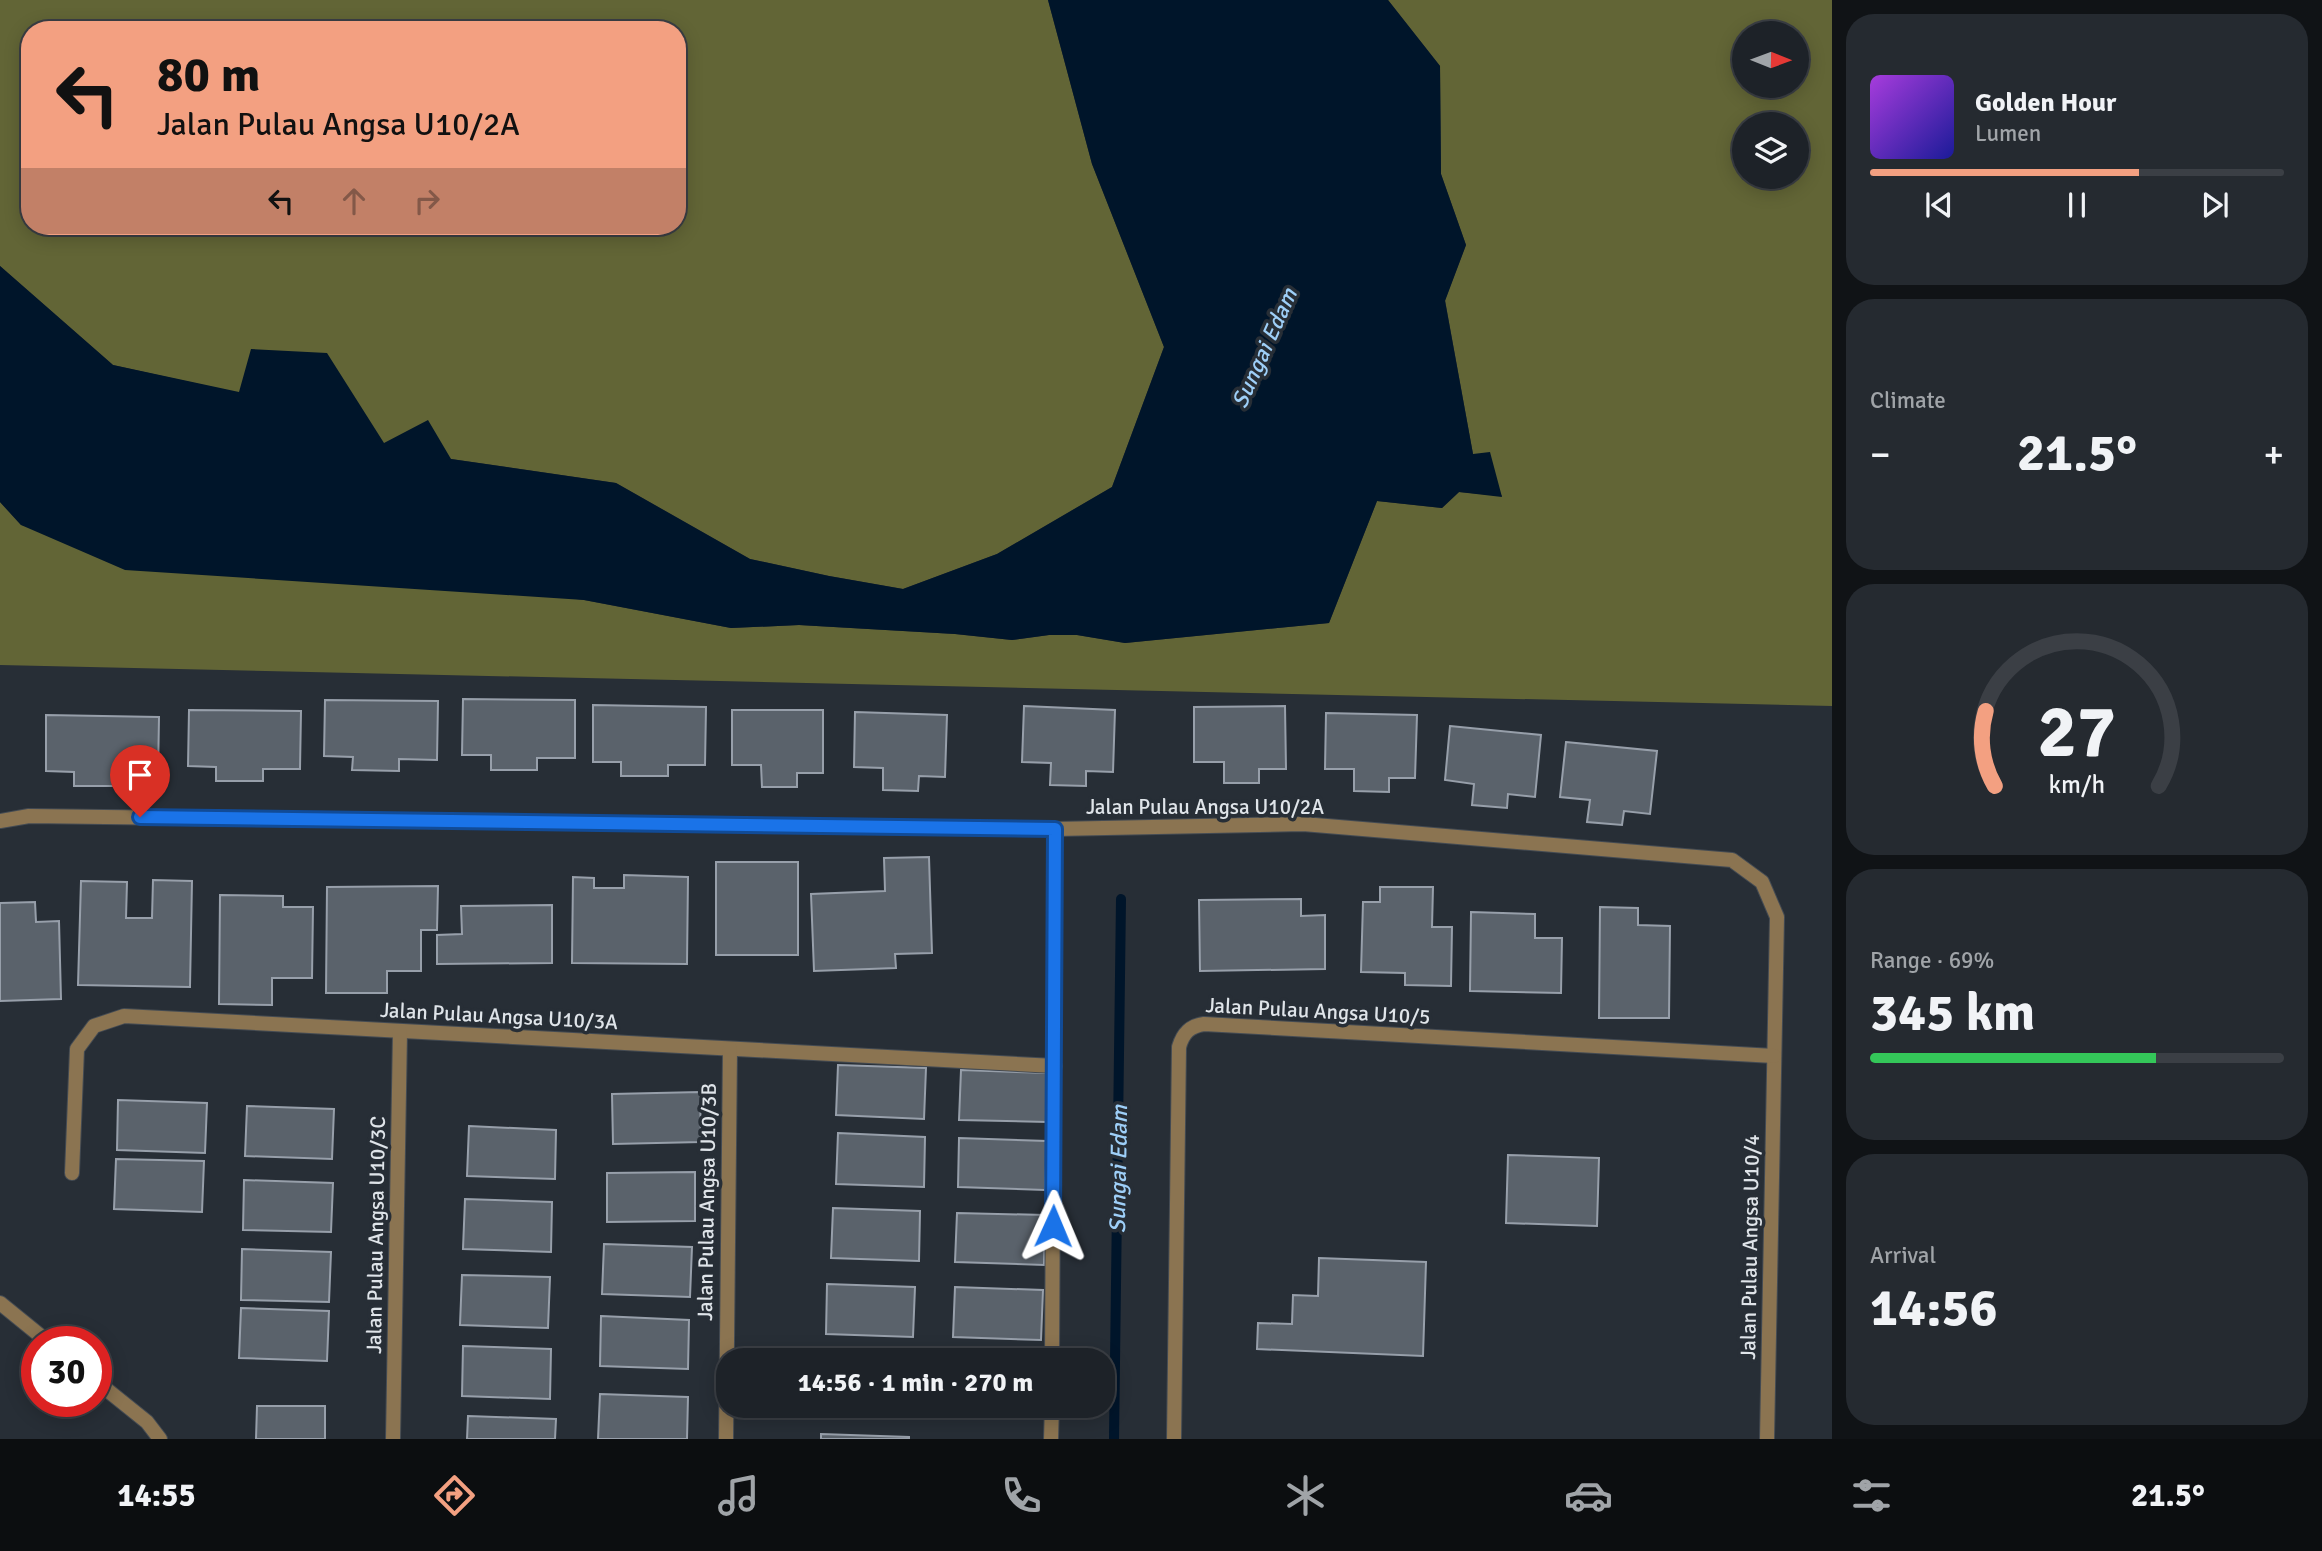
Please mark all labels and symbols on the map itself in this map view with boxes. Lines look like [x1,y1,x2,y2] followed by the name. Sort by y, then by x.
[1732,21,1810,98] north arrow
[1225,283,1304,413] water label: Sungai Edam
[110,745,170,817] pin
[1086,794,1324,820] street label: Jalan Pulau Angsa U10/2A
[1205,992,1431,1030] street label: Jalan Pulau Angsa U10/5
[379,997,619,1035] street label: Jalan Pulau Angsa U10/3A
[692,1083,722,1321] street label: Jalan Pulau Angsa U10/3B
[1103,1104,1134,1233] water label: Sungai Edam
[361,1116,391,1354] street label: Jalan Pulau Angsa U10/3C
[1735,1134,1765,1360] street label: Jalan Pulau Angsa U10/4
[1016,1189,1090,1263] position arrow
[21,1326,112,1417] speed limit sign: 30

